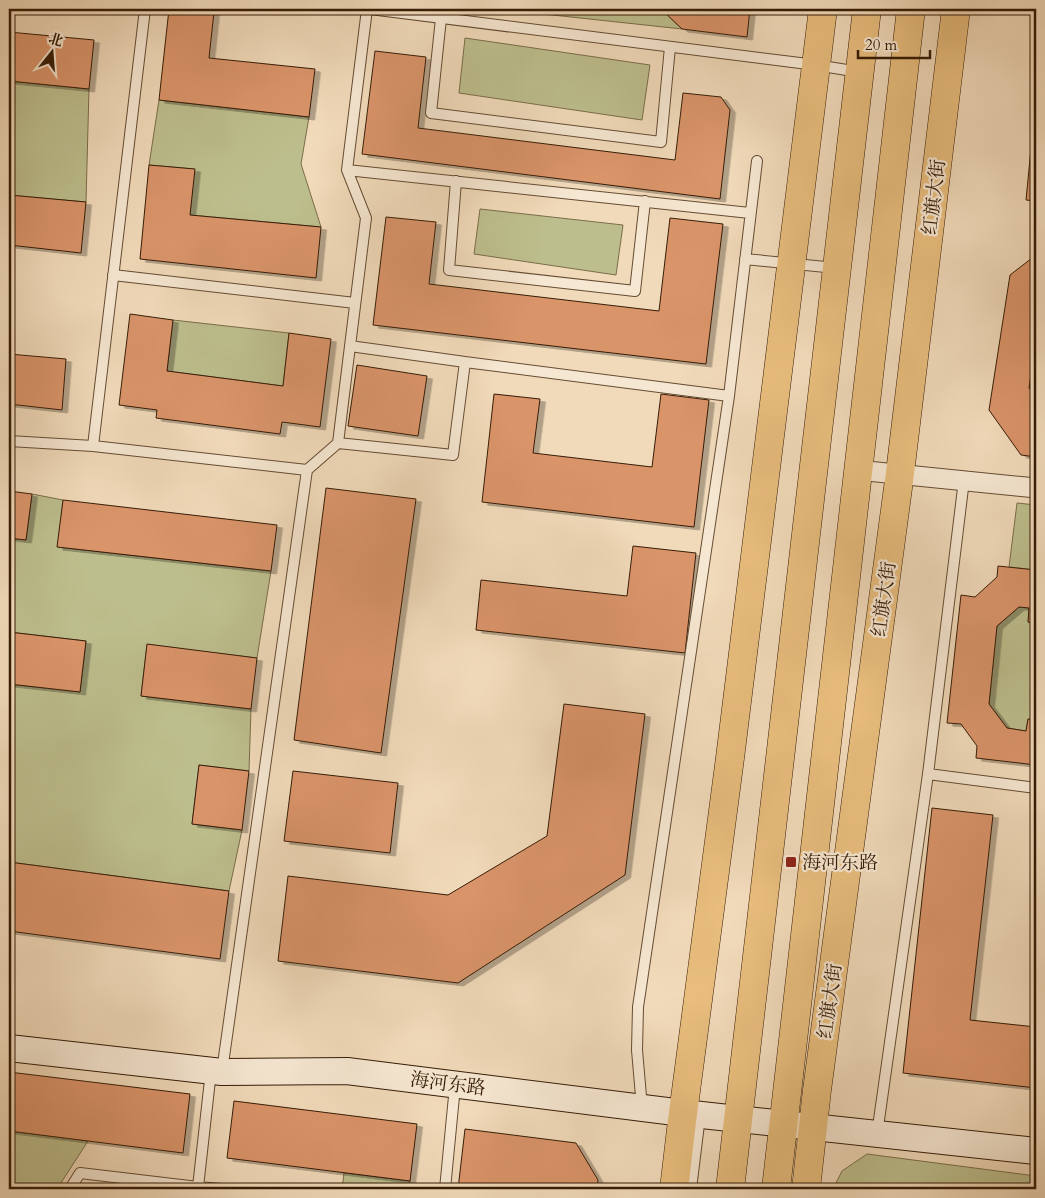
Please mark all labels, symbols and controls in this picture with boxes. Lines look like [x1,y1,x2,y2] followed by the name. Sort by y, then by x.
[28,28,78,78] north arrow
[858,28,930,60] scale bar
[46,29,65,51] text: 北
[865,35,897,55] text: 20 m
[916,158,952,236] street label: 红旗大街
[866,560,902,639] street label: 红旗大街
[802,850,878,876] place label: 海河东路
[784,855,798,869] marker: 海河东路
[812,962,848,1041] street label: 红旗大街
[409,1066,487,1102] street label: 海河东路

